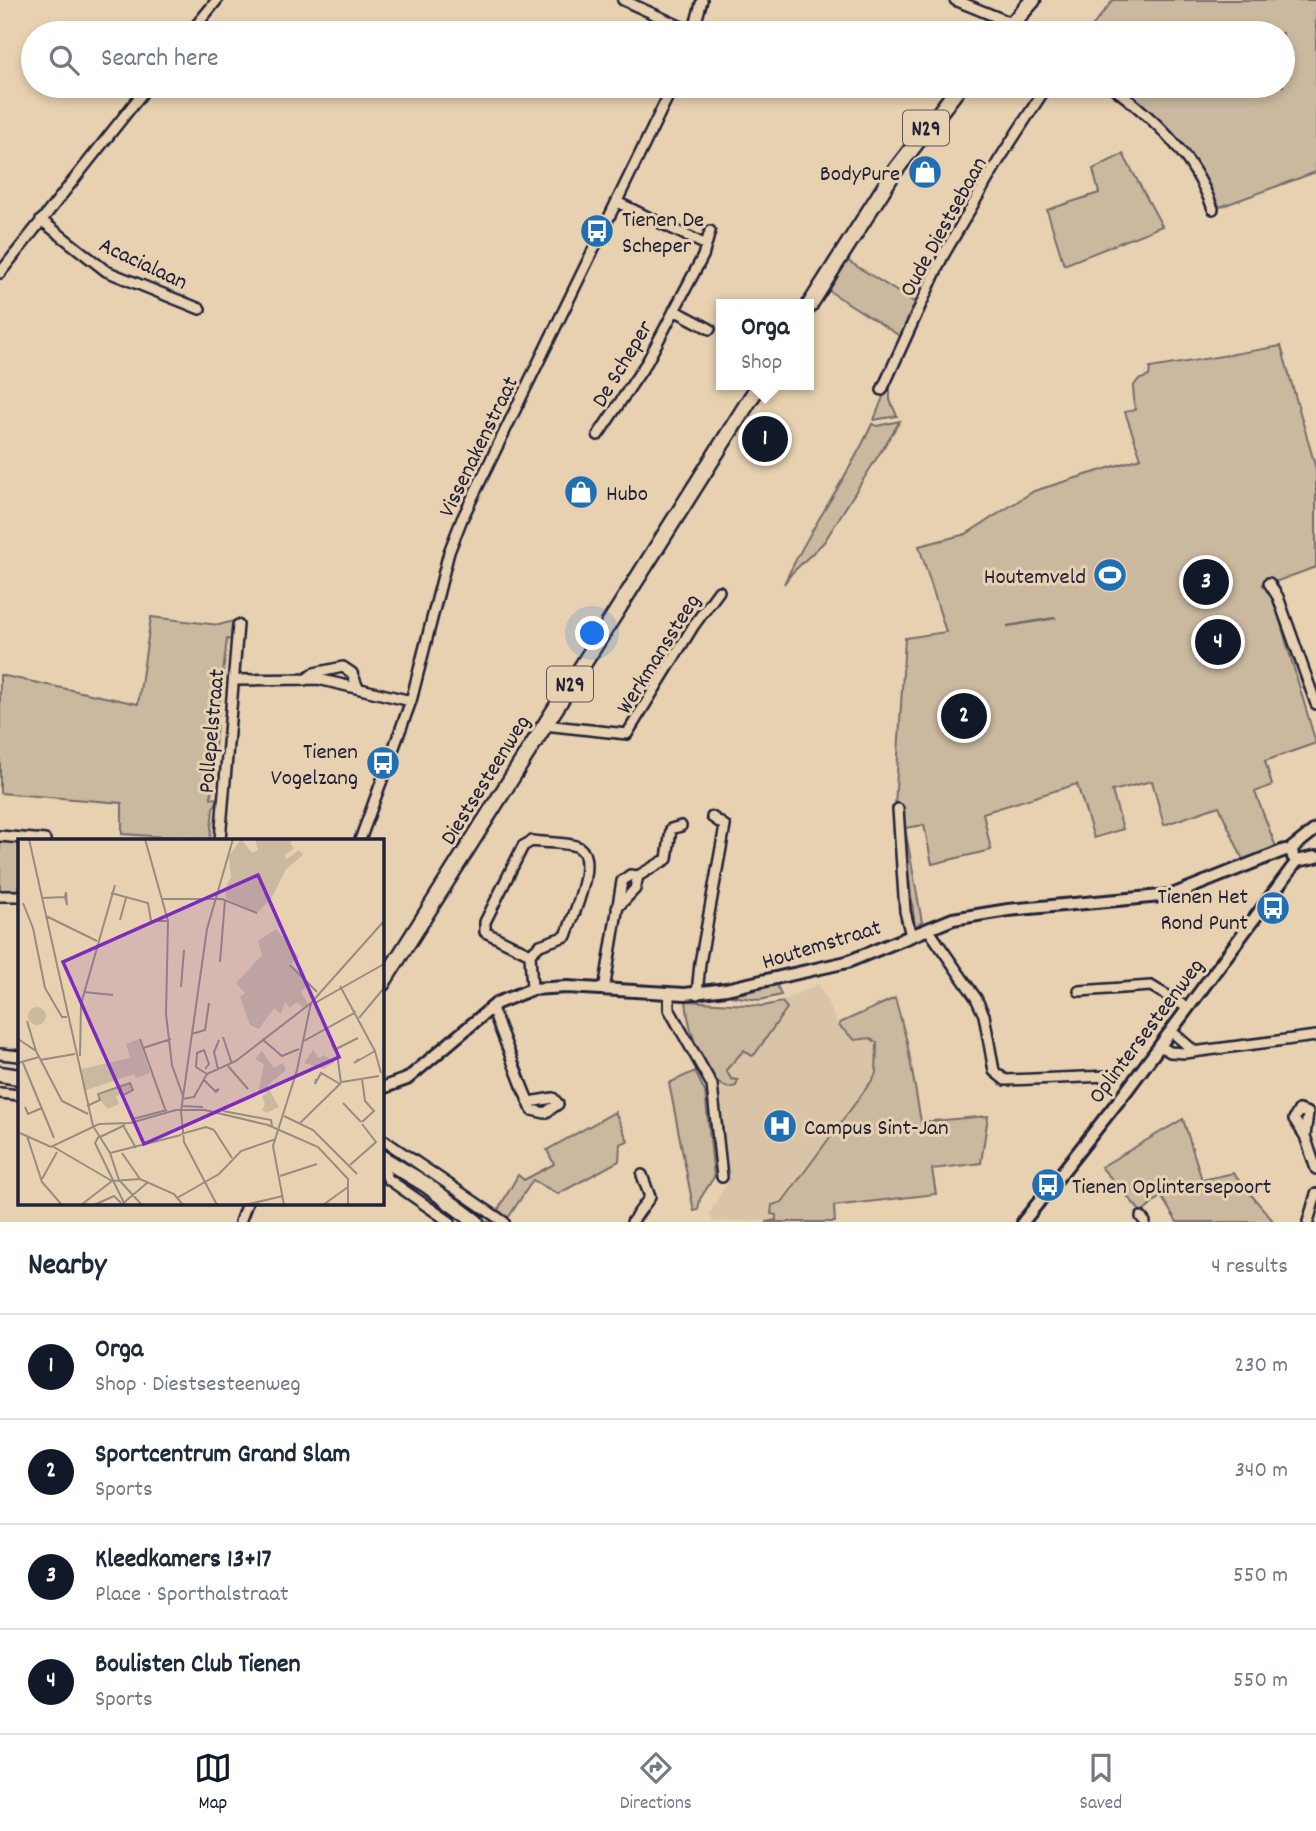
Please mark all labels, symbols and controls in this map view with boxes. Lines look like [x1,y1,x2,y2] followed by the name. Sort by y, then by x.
[21,21,1295,98] search box
[45,41,83,79] icon: search
[101,41,219,78] text: Search here
[903,110,949,146] road number: N29
[893,152,997,304] street label: Oude Diestsebaan
[906,153,944,191] shop icon: BodyPure
[820,159,900,192] place label: BodyPure
[622,205,704,264] place label: Tienen De Scheper
[578,212,616,250] bus stop icon: Tienen De Scheper
[93,230,192,300] street label: Acacialaan
[716,299,814,390] popup
[741,310,789,347] text: Orga
[585,315,663,415] street label: De Scheper
[741,347,782,380] text: Shop
[432,371,529,524] street label: Vissenakenstraat
[742,413,788,465] pin: 1
[562,473,600,511] shop icon: Hubo
[606,479,648,512] place label: Hubo
[1091,556,1129,594] sports icon: Houtemveld
[1183,556,1229,608] pin: 3
[984,562,1086,595] place label: Houtemveld
[610,588,710,722] street label: Werkmanssteeg
[575,616,609,650] your location
[1195,616,1241,668] pin: 4
[547,666,593,702] road number: N29
[192,668,235,795] street label: Pollepelstraat
[941,690,987,742] pin: 2
[434,709,540,852] street label: Diestsesteenweg
[271,737,358,796] place label: Tienen Vogelzang
[364,744,402,782] bus stop icon: Tienen Vogelzang
[18,839,383,1204] inset map
[1157,882,1248,941] place label: Tienen Het Rond Punt
[1254,889,1292,927] bus stop icon: Tienen Het Rond Punt
[758,913,886,980] street label: Houtemstraat
[1082,952,1214,1112] street label: Oplintersesteenweg
[761,1107,799,1145] hospital icon: Campus Sint-Jan
[804,1113,949,1146] place label: Campus Sint-Jan
[1029,1166,1067,1204] bus stop icon: Tienen Oplintersepoort
[1072,1172,1271,1205] place label: Tienen Oplintersepoort
[28,1246,106,1289] text: Nearby
[1211,1251,1288,1284] text: 4 results
[95,1332,143,1369] text: Orga
[48,1350,54,1383] text: 1
[1234,1350,1288,1383] text: 230 m
[95,1369,301,1402] text: Shop · Diestsesteenweg
[95,1437,350,1474] text: Sportcentrum Grand Slam
[46,1455,56,1488] text: 2
[1235,1455,1288,1488] text: 340 m
[95,1474,153,1507] text: Sports
[95,1542,272,1579] text: Kleedkamers 13+17
[46,1560,56,1593] text: 3
[1233,1560,1288,1593] text: 550 m
[95,1579,288,1612] text: Place · Sporthalstraat
[95,1647,301,1684] text: Boulisten Club Tienen
[46,1665,56,1698] text: 4
[1233,1665,1288,1698] text: 550 m
[95,1684,153,1717] text: Sports
[194,1749,232,1818] tab: Map
[620,1749,692,1818] tab: Directions
[1080,1749,1122,1818] tab: Saved

